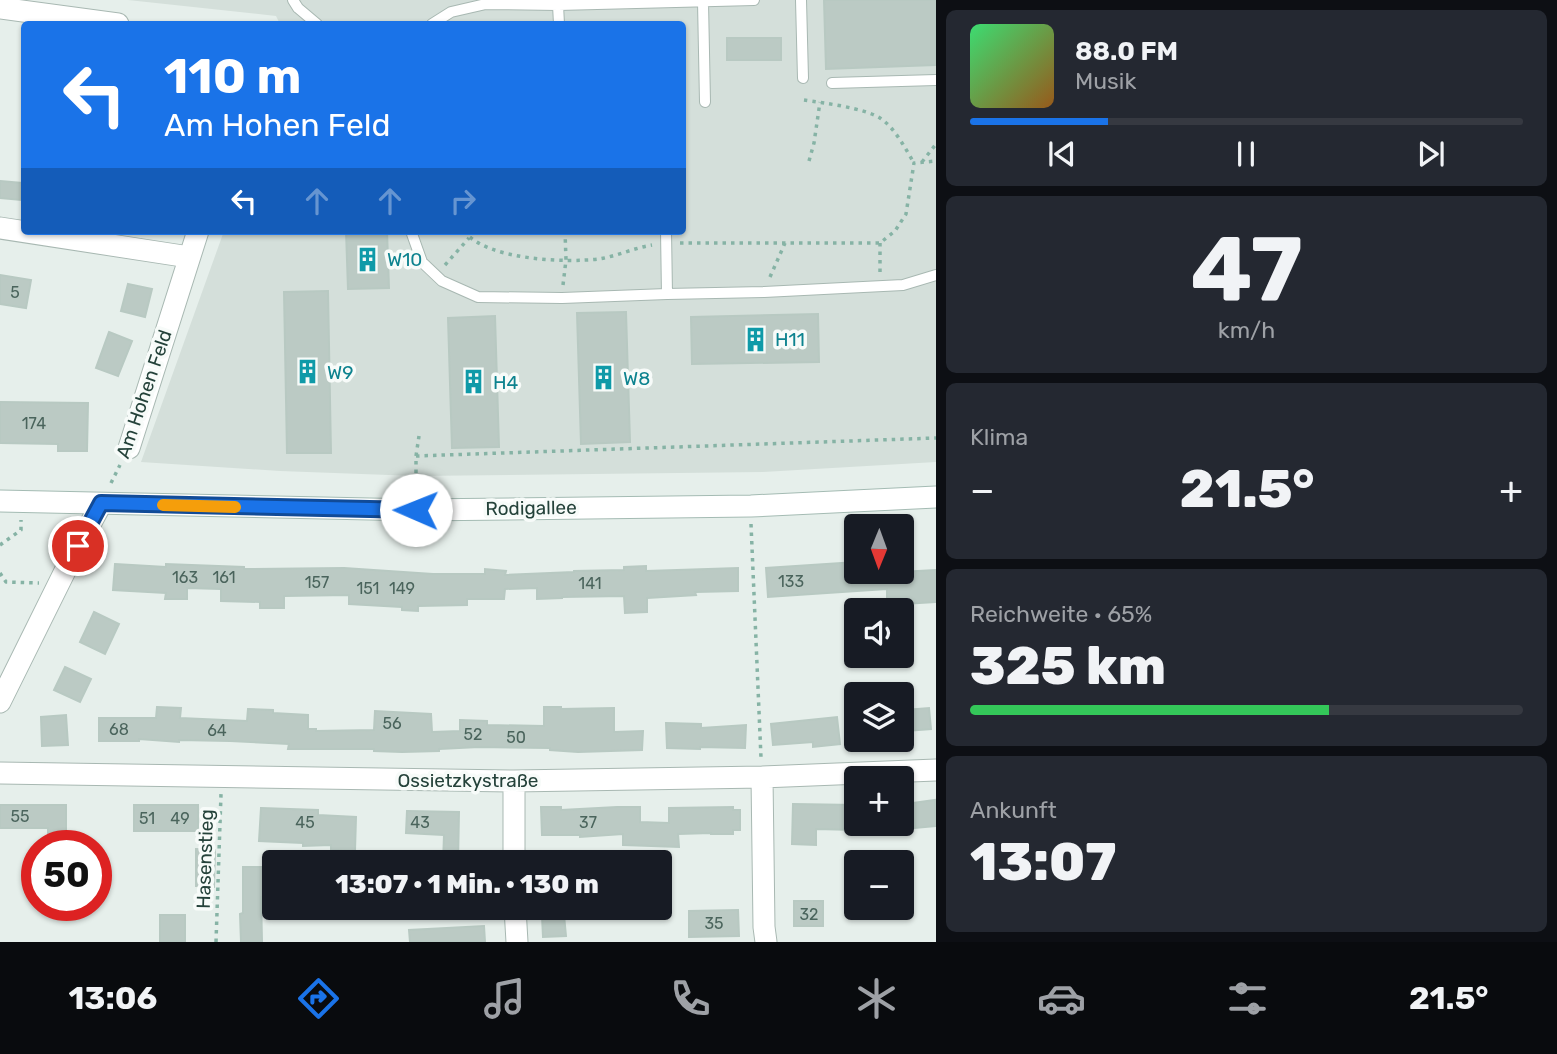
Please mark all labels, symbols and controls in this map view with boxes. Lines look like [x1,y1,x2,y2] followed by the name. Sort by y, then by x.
[1075,36,1178,67] text: 88.0 FM
[164,47,301,105] text: 110 m
[49,49,140,140] icon: left
[1075,67,1136,95] text: Musik
[164,106,391,144] text: Am Hohen Feld
[1043,135,1081,173] icon: previous
[1227,135,1265,173] icon: pause
[1412,135,1450,173] icon: next
[225,182,263,220] icon: left
[298,182,336,220] icon: ahead
[371,182,409,220] icon: ahead
[444,182,482,220] icon: right
[1190,216,1303,324] text: 47
[353,245,381,273] building icon: W10
[387,248,422,271] place label: W10
[10,283,20,302] house number: 5
[1218,316,1275,344] text: km/h
[741,325,769,353] building icon: H11
[111,327,177,461] street label: Am Hohen Feld
[775,328,805,351] place label: H11
[293,358,321,386] building icon: W9
[327,361,354,384] place label: W9
[589,364,617,392] building icon: W8
[623,367,650,390] place label: W8
[459,368,487,396] building icon: H4
[493,371,519,394] place label: H4
[22,414,46,433] house number: 174
[970,423,1028,451] text: Klima
[1180,458,1314,520] text: 21.5°
[970,467,995,513] text: −
[1499,467,1523,513] text: +
[379,473,453,547] position arrow
[485,496,577,520] street label: Rodigallee
[844,514,914,584] north arrow
[844,514,914,920] map controls
[48,516,108,576] pin
[59,527,97,565] icon: arrive
[172,568,198,587] house number: 163
[213,568,235,587] house number: 161
[778,572,804,591] house number: 133
[305,573,329,592] house number: 157
[578,574,602,593] house number: 141
[357,579,379,598] house number: 151
[389,579,415,598] house number: 149
[844,598,914,668] button: sound
[970,600,1152,628] text: Reichweite · 65%
[970,635,1166,697] text: 325 km
[844,682,914,752] button: layers
[382,714,402,733] house number: 56
[109,720,129,739] house number: 68
[207,721,227,740] house number: 64
[464,725,482,744] house number: 52
[506,728,526,747] house number: 50
[844,766,914,836] button: +
[397,769,539,792] street label: Ossietzkystraße
[970,796,1057,824] text: Ankunft
[10,807,30,826] house number: 55
[139,809,155,828] house number: 51
[170,809,190,828] house number: 49
[192,809,218,909] street label: Hasenstieg
[295,813,315,832] house number: 45
[410,813,430,832] house number: 43
[579,813,597,832] house number: 37
[21,830,112,921] speed limit sign: 50
[970,831,1116,893] text: 13:07
[844,850,914,920] button: −
[335,869,599,900] text: 13:07 · 1 Min. · 130 m
[799,905,819,924] house number: 32
[704,914,724,933] house number: 35
[294,974,343,1023] icon: directions
[480,974,529,1023] icon: music
[666,974,715,1023] icon: phone
[852,974,901,1023] icon: climate
[1037,974,1086,1023] icon: car
[1223,974,1272,1023] icon: filters
[68,979,157,1017] text: 13:06
[1409,979,1489,1017] text: 21.5°

